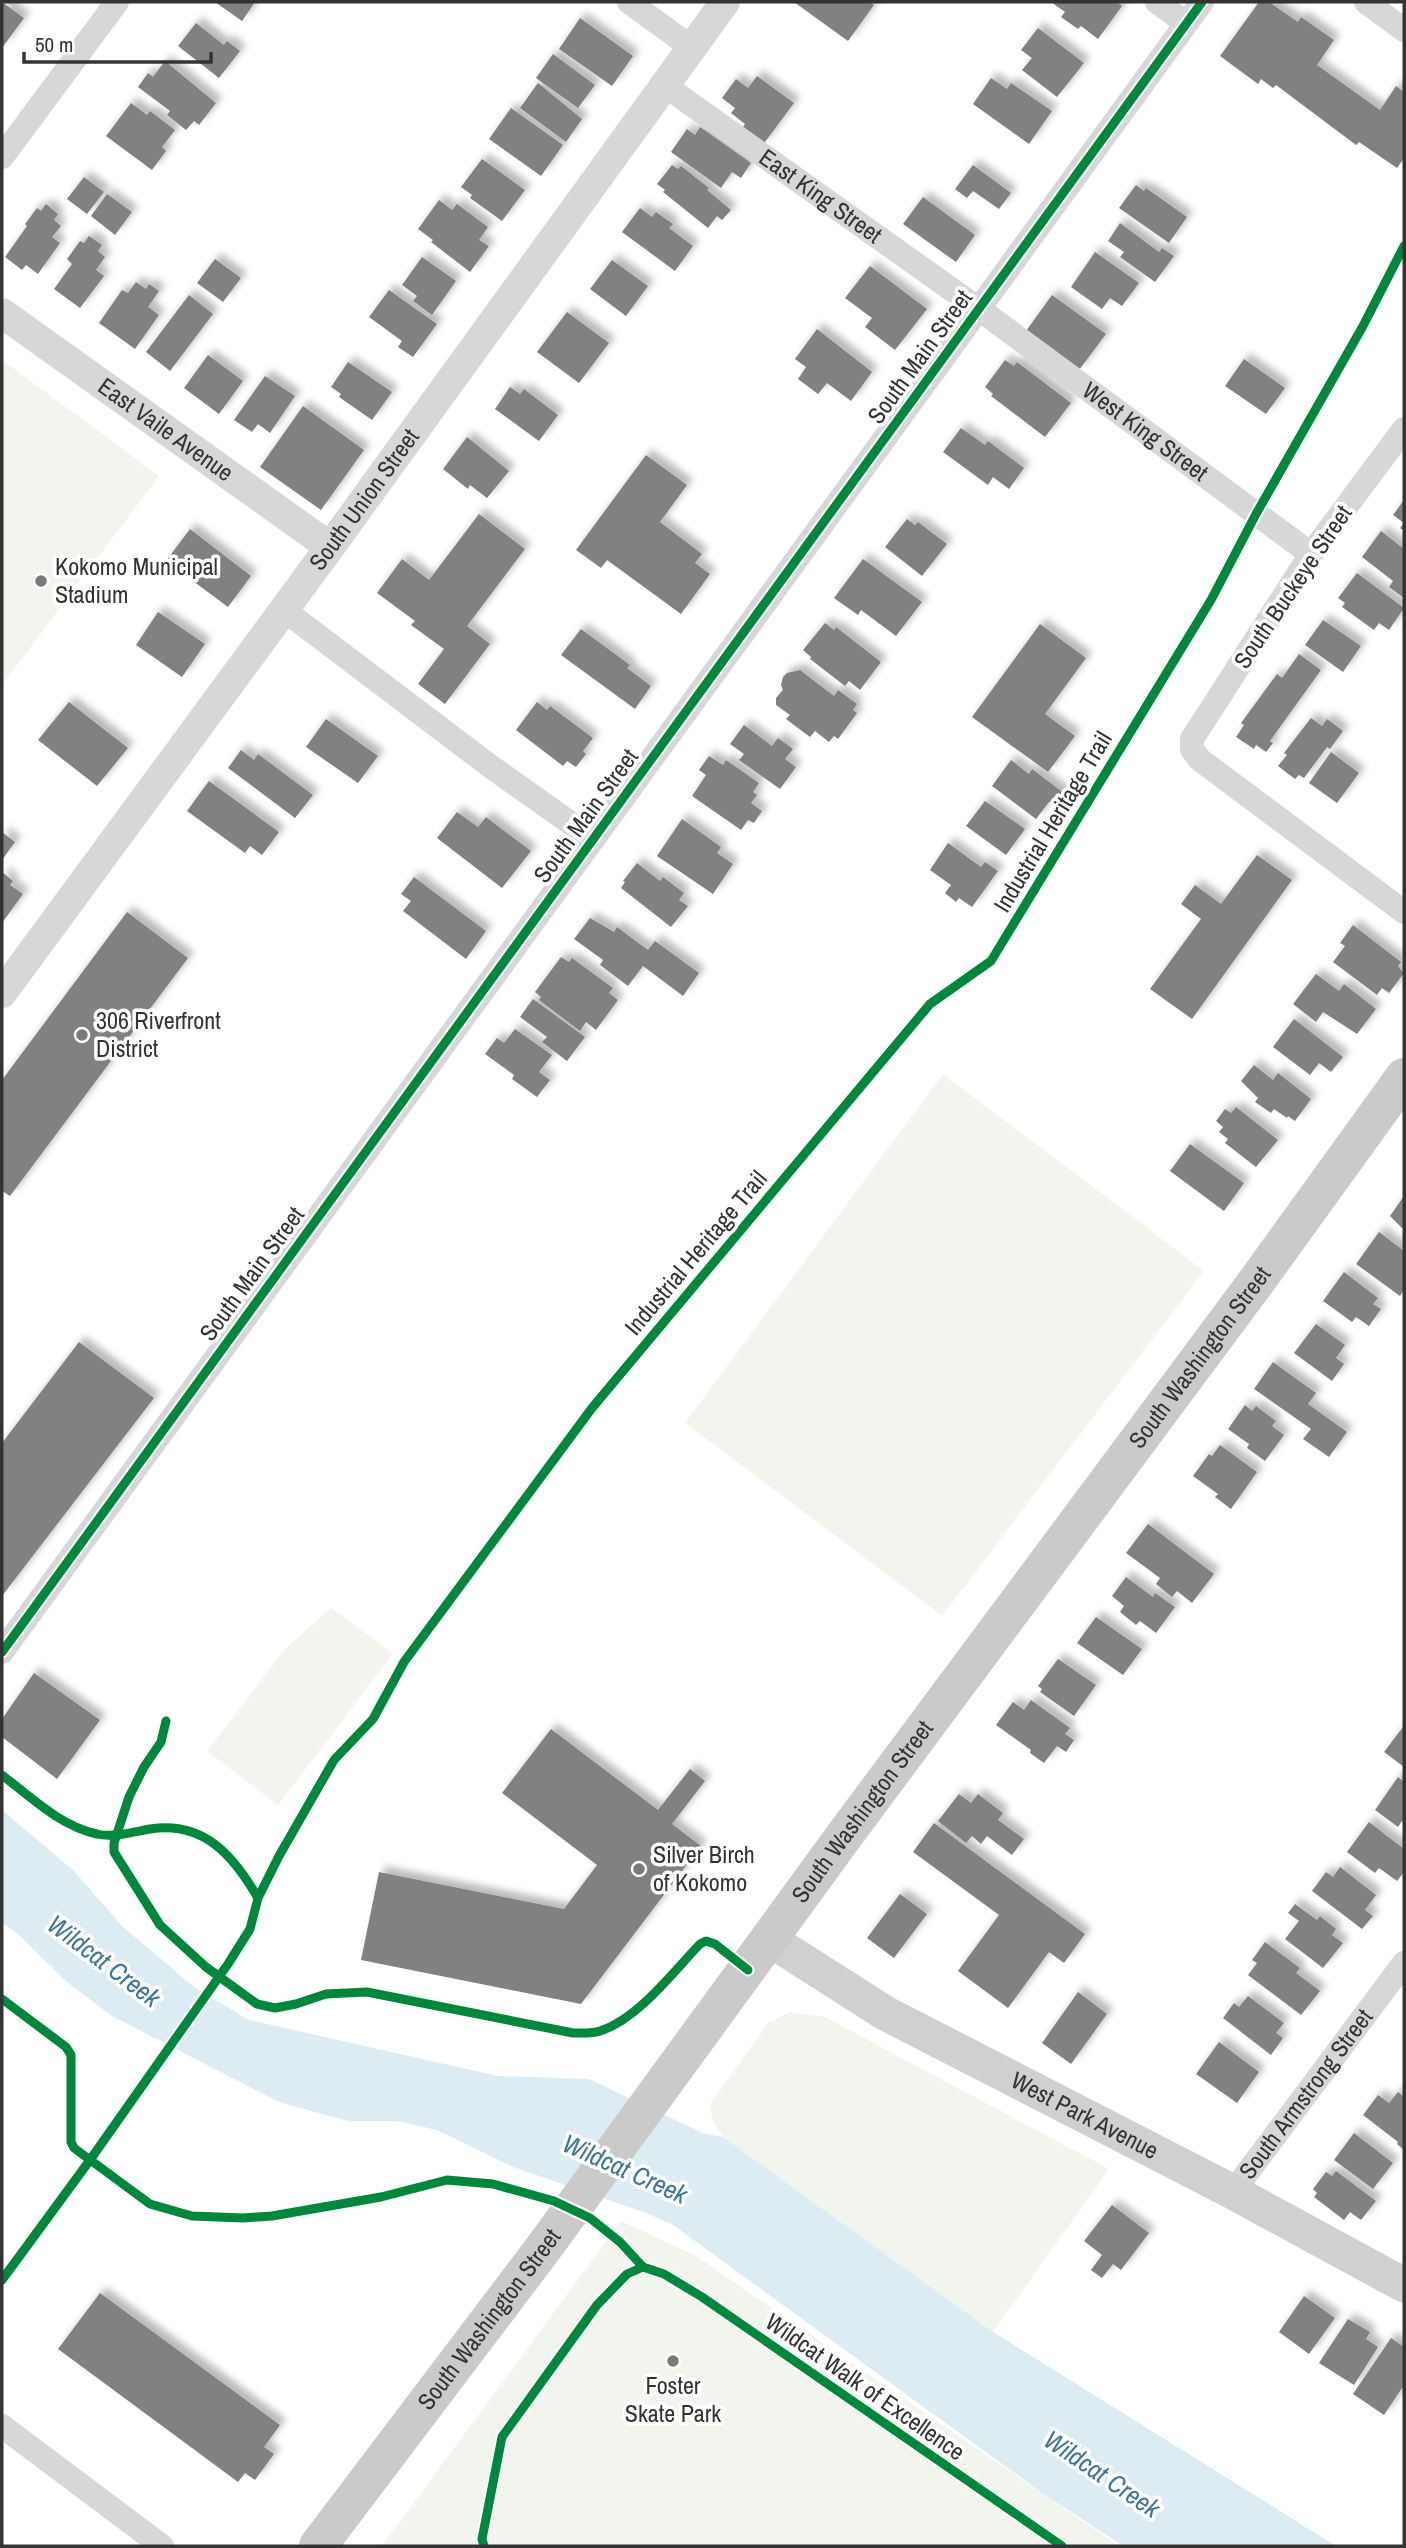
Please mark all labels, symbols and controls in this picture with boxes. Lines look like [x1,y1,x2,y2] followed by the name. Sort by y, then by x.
[24,21,212,65] scale bar
[35,30,73,59] text: 50 m
[753,141,889,250] street label: East King Street
[860,282,979,430] street label: South Main Street
[92,370,240,488] street label: East Vaile Avenue
[1076,374,1215,488] street label: West King Street
[301,421,426,576] street label: South Union Street
[1226,498,1359,674] street label: South Buckeye Street
[55,550,218,610] place label: Kokomo Municipal Stadium
[33,573,49,589] marker: Kokomo Municipal Stadium
[985,725,1119,918] street label: Industrial Heritage Trail
[526,741,645,889] street label: South Main Street
[96,1004,221,1064] place label: 306 Riverfront District
[74,1027,90,1043] marker: 306 Riverfront District
[617,1163,774,1341] street label: Industrial Heritage Trail
[192,1199,311,1347] street label: South Main Street
[1121,1259,1278,1454] street label: South Washington Street
[784,1713,940,1909] street label: South Washington Street
[653,1838,755,1898] place label: Silver Birch of Kokomo
[631,1861,647,1877] marker: Silver Birch of Kokomo
[40,1906,169,2016] water label: Wildcat Creek
[1231,2002,1380,2185] street label: South Armstrong Street
[1006,2064,1164,2166] street label: West Park Avenue
[557,2125,694,2212] water label: Wildcat Creek
[410,2221,568,2416] street label: South Washington Street
[759,2305,972,2467] street label: Wildcat Walk of Excellence
[665,2353,681,2369] marker: Foster Skate Park
[625,2369,721,2429] place label: Foster Skate Park
[1037,2422,1168,2526] water label: Wildcat Creek

